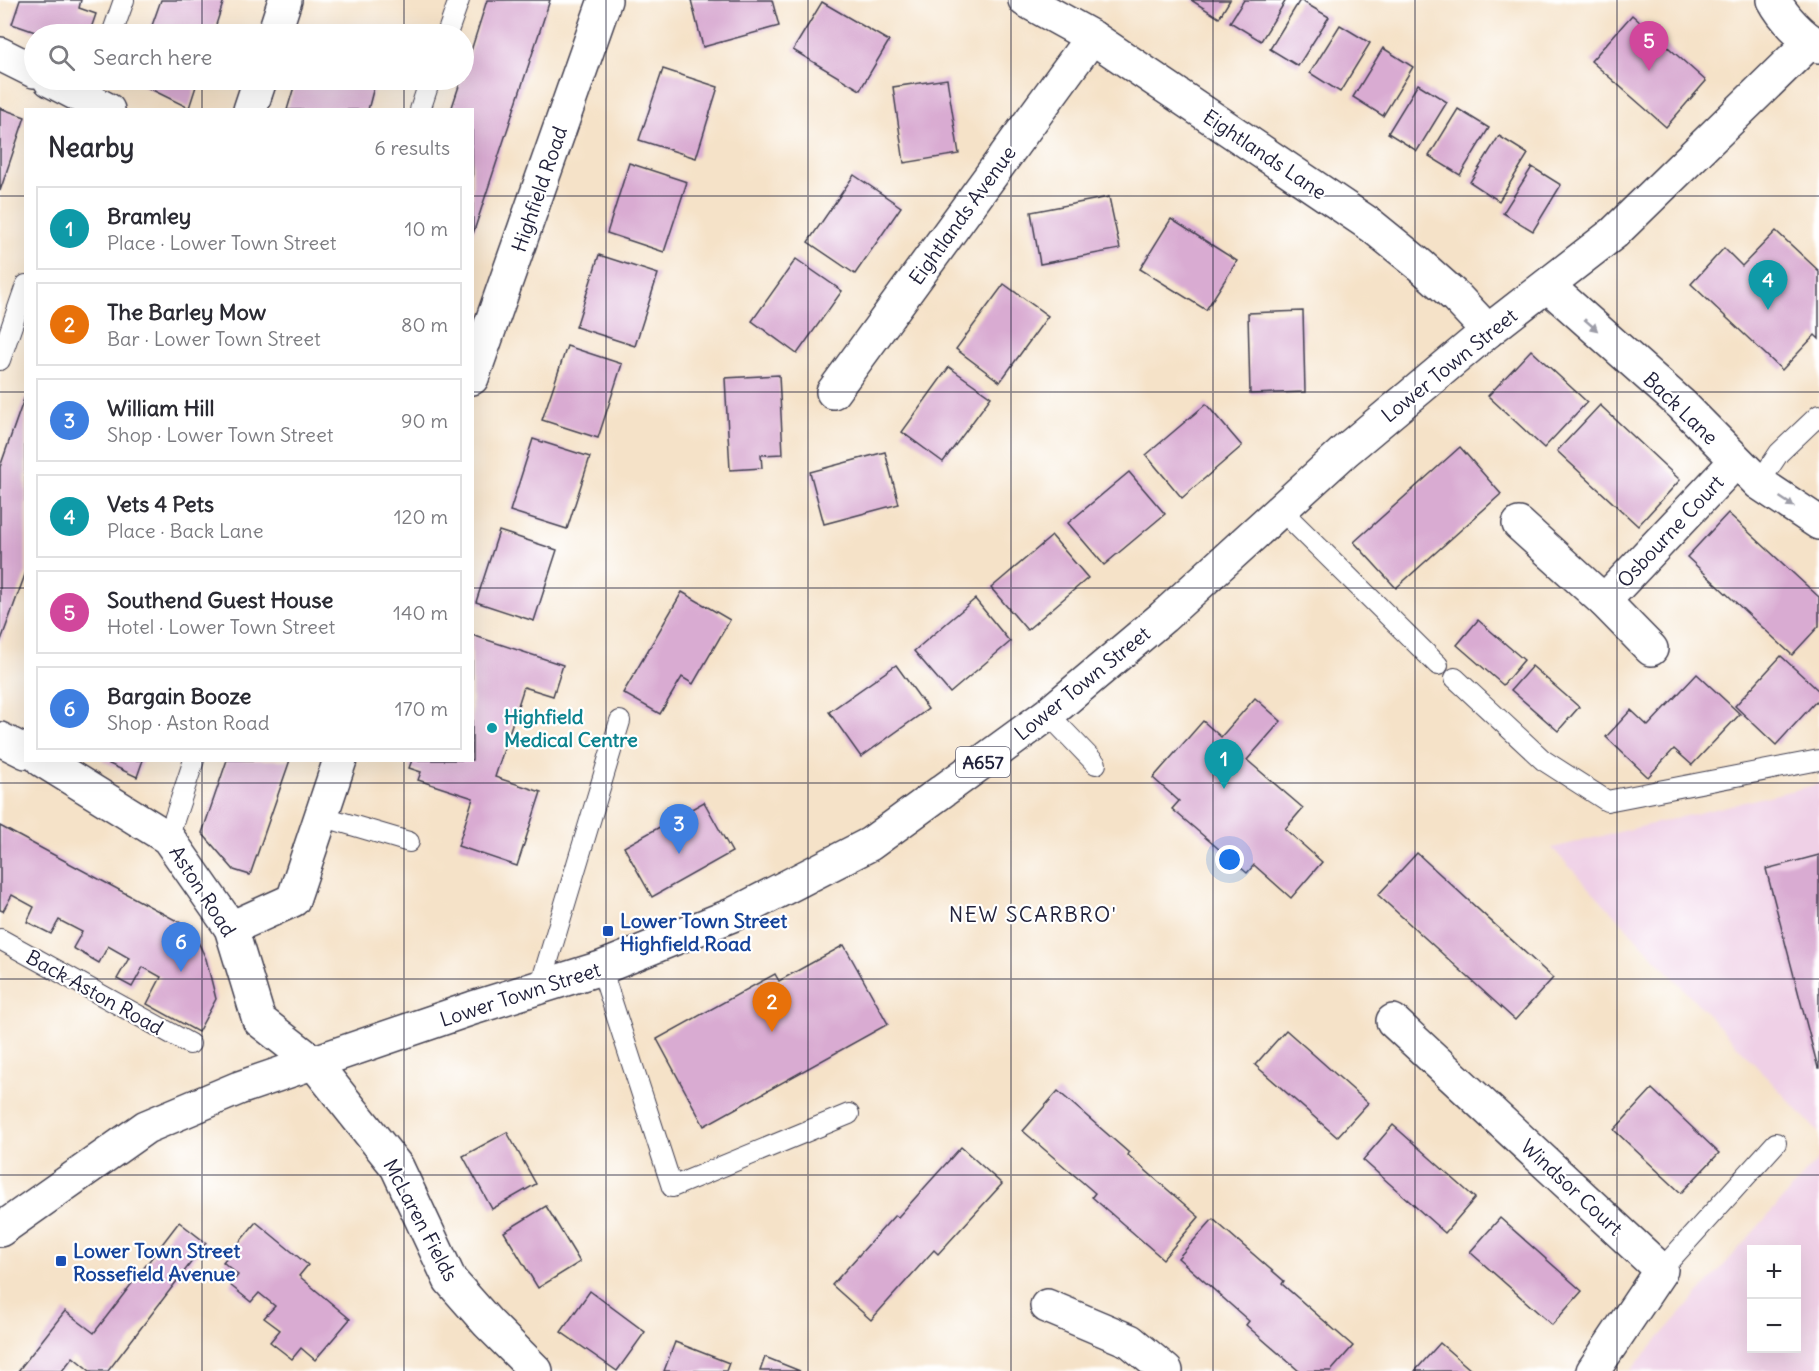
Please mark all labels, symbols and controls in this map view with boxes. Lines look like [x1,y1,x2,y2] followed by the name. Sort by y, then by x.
[1630,22,1668,71] pin: 5
[24,24,474,90] search box
[45,41,78,74] icon: search
[93,43,212,71] text: Search here
[1199,104,1331,204] street label: Eightlands Lane
[506,123,572,255] street label: Highfield Road
[48,131,134,164] text: Nearby
[374,135,450,160] text: 6 results
[903,141,1021,289] street label: Eightlands Avenue
[107,202,191,230] text: Bramley
[66,216,73,241] text: 1
[405,216,448,241] text: 10 m
[107,230,337,255] text: Place · Lower Town Street
[1748,260,1788,310] pin: 4
[107,298,266,326] text: The Barley Mow
[1376,303,1522,427] street label: Lower Town Street
[64,312,75,337] text: 2
[401,312,448,337] text: 80 m
[1583,318,1598,331] one-way arrow
[107,326,321,351] text: Bar · Lower Town Street
[1638,366,1724,450] street label: Back Lane
[107,394,214,422] text: William Hill
[64,408,75,433] text: 3
[401,408,448,433] text: 90 m
[107,422,333,447] text: Shop · Lower Town Street
[1612,469,1729,592] street label: Osbourne Court
[107,490,214,518] text: Vets 4 Pets
[1778,496,1795,507] one-way arrow
[64,504,75,529] text: 4
[394,504,448,529] text: 120 m
[107,518,263,543] text: Place · Back Lane
[107,586,333,614] text: Southend Guest House
[64,600,75,625] text: 5
[393,600,448,625] text: 140 m
[107,614,335,639] text: Hotel · Lower Town Street
[1009,621,1155,745] street label: Lower Town Street
[107,682,251,710] text: Bargain Booze
[64,696,75,721] text: 6
[395,696,448,721] text: 170 m
[504,704,638,752] place label: Highfield Medical Centre
[107,710,269,735] text: Shop · Aston Road
[485,721,499,735] marker: Highfield Medical Centre
[1204,740,1244,789] pin: 1
[956,747,1010,777] road number: A657
[660,804,698,854] pin: 3
[164,841,242,941] street label: Aston Road
[1215,845,1244,874] your location
[949,901,1117,928] district label: NEW SCARBRO'
[620,908,787,956] place label: Lower Town Street Highfield Road
[162,922,201,972] pin: 6
[601,924,615,938] marker: Lower Town Street Highfield Road
[22,944,168,1040] street label: Back Aston Road
[437,956,604,1032] street label: Lower Town Street
[752,982,792,1032] pin: 2
[1516,1134,1628,1241] street label: Windsor Court
[378,1155,464,1285] street label: McLaren Fields
[73,1238,240,1286] place label: Lower Town Street Rossefield Avenue
[1747,1245,1801,1353] map controls
[1747,1245,1801,1299] button: +
[54,1254,68,1268] marker: Lower Town Street Rossefield Avenue
[1747,1299,1801,1353] button: −

